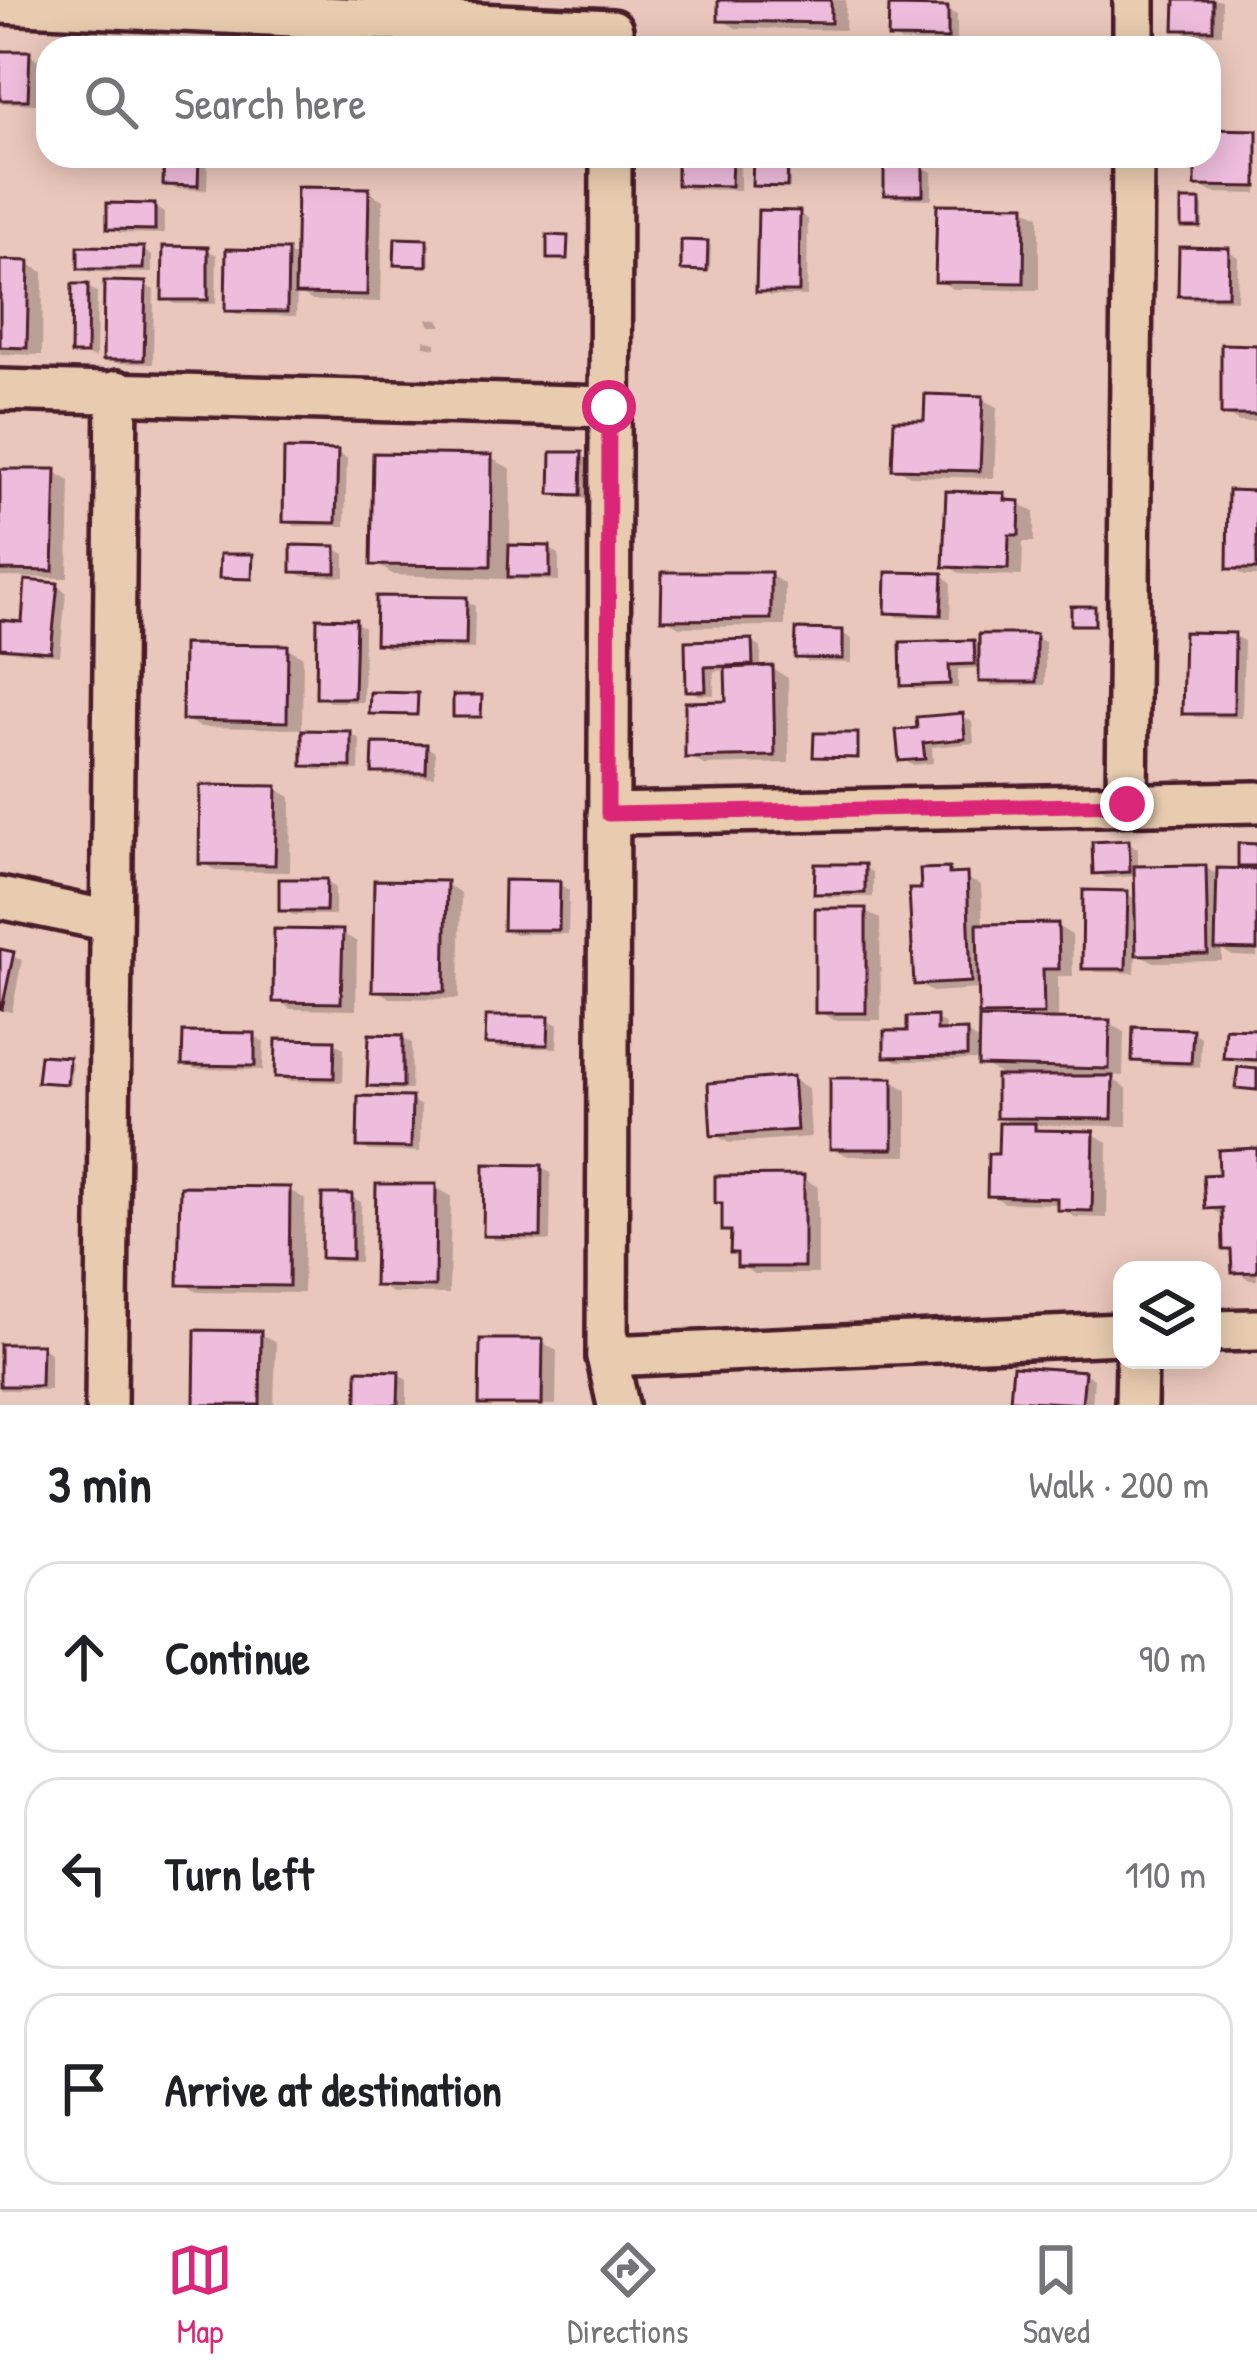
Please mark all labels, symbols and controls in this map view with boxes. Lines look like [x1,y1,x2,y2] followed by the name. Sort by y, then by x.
[36,36,1221,168] search box
[78,69,144,135] icon: search
[174,72,366,133] text: Search here
[582,380,636,434] route start
[1100,777,1154,831] route end
[1113,1261,1221,1369] map controls
[1113,1261,1221,1369] button: layers
[48,1449,152,1518] text: 3 min
[1029,1457,1209,1510] text: Walk · 200 m
[51,1624,117,1690] icon: ahead
[165,1627,310,1688] text: Continue
[1139,1631,1206,1684] text: 90 m
[51,1840,117,1906] icon: left
[165,1843,314,1904] text: Turn left
[1125,1847,1206,1900] text: 110 m
[51,2056,117,2122] icon: arrive
[165,2059,502,2120] text: Arrive at destination
[167,2237,233,2353] tab: Map
[567,2237,689,2353] tab: Directions
[1023,2237,1090,2353] tab: Saved

